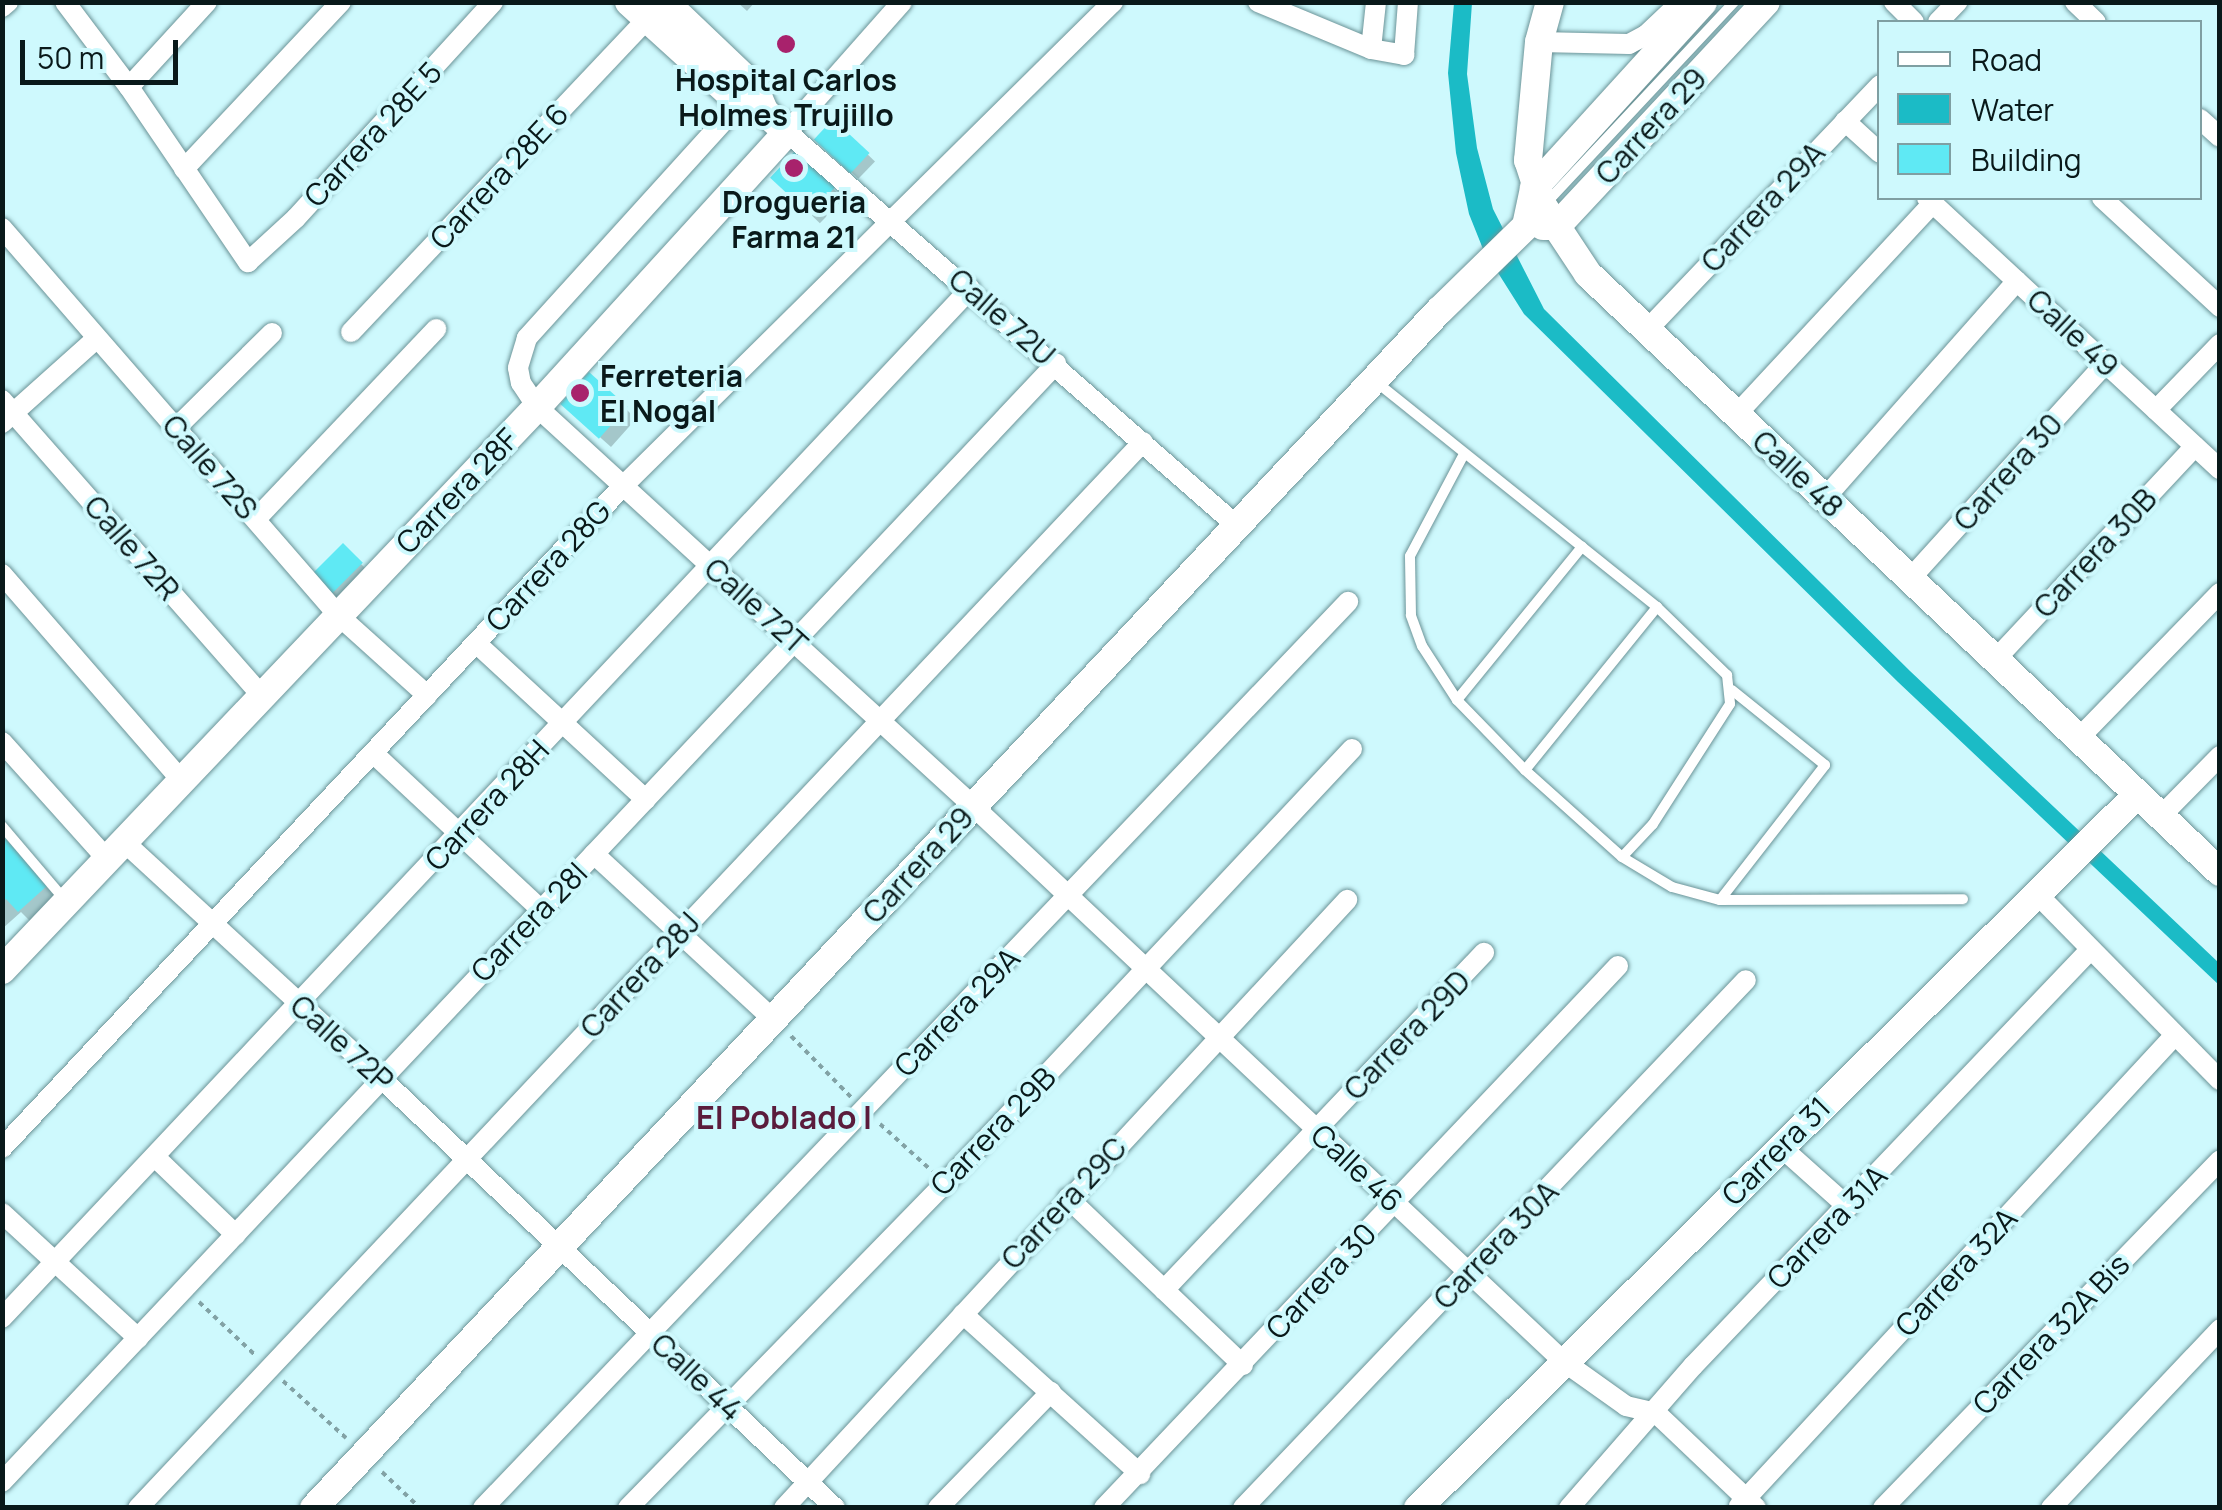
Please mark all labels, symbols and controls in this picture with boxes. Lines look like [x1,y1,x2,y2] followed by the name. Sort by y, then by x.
[25,20,182,82] scale bar
[1877,20,2202,200] legend
[773,31,799,57] marker: Hospital Carlos Holmes Trujillo
[37,37,104,78] text: 50 m
[1971,39,2042,80] text: Road
[297,54,449,214] street label: Carrera 28E 5
[1588,60,1714,192] street label: Carrera 29
[675,62,897,132] place label: Hospital Carlos Holmes Trujillo
[1971,89,2054,130] text: Water
[422,96,576,256] street label: Carrera 28E 6
[1694,135,1832,279] street label: Carrera 29A
[1971,139,2082,180] text: Building
[783,157,805,179] marker: Drogueria Farma 21
[722,184,866,254] place label: Drogueria Farma 21
[942,261,1062,373] street label: Calle 72U
[2020,282,2126,384] street label: Calle 49
[600,358,743,428] place label: Ferreteria El Nogal
[569,382,591,404] marker: Ferreteria El Nogal
[1946,406,2070,538] street label: Carrera 30
[155,408,265,526] street label: Calle 72S
[389,421,525,561] street label: Carrera 28F
[1745,423,1851,525] street label: Calle 48
[2026,481,2164,625] street label: Carrera 30B
[77,488,187,608] street label: Calle 72R
[478,493,618,639] street label: Carrera 28G
[697,551,815,661] street label: Calle 72T
[418,732,556,878] street label: Carrera 28H
[855,799,981,931] street label: Carrera 29
[463,855,595,989] street label: Carrera 28I
[573,905,707,1045] street label: Carrera 28J
[887,940,1027,1084] street label: Carrera 29A
[1336,963,1478,1107] street label: Carrera 29D
[283,987,401,1099] street label: Calle 72P
[923,1060,1063,1202] street label: Carrera 29B
[1714,1089,1838,1213] street label: Carrera 31
[696,1098,872,1136] district label: El Poblado I
[1304,1117,1410,1219] street label: Calle 46
[994,1130,1134,1276] street label: Carrera 29C
[1759,1158,1895,1296] street label: Carrera 31A
[1426,1174,1566,1316] street label: Carrera 30A
[1888,1200,2024,1344] street label: Carrera 32A
[1258,1216,1384,1346] street label: Carrera 30
[1965,1246,2137,1422] street label: Carrera 32A Bis
[644,1326,750,1428] street label: Calle 44

